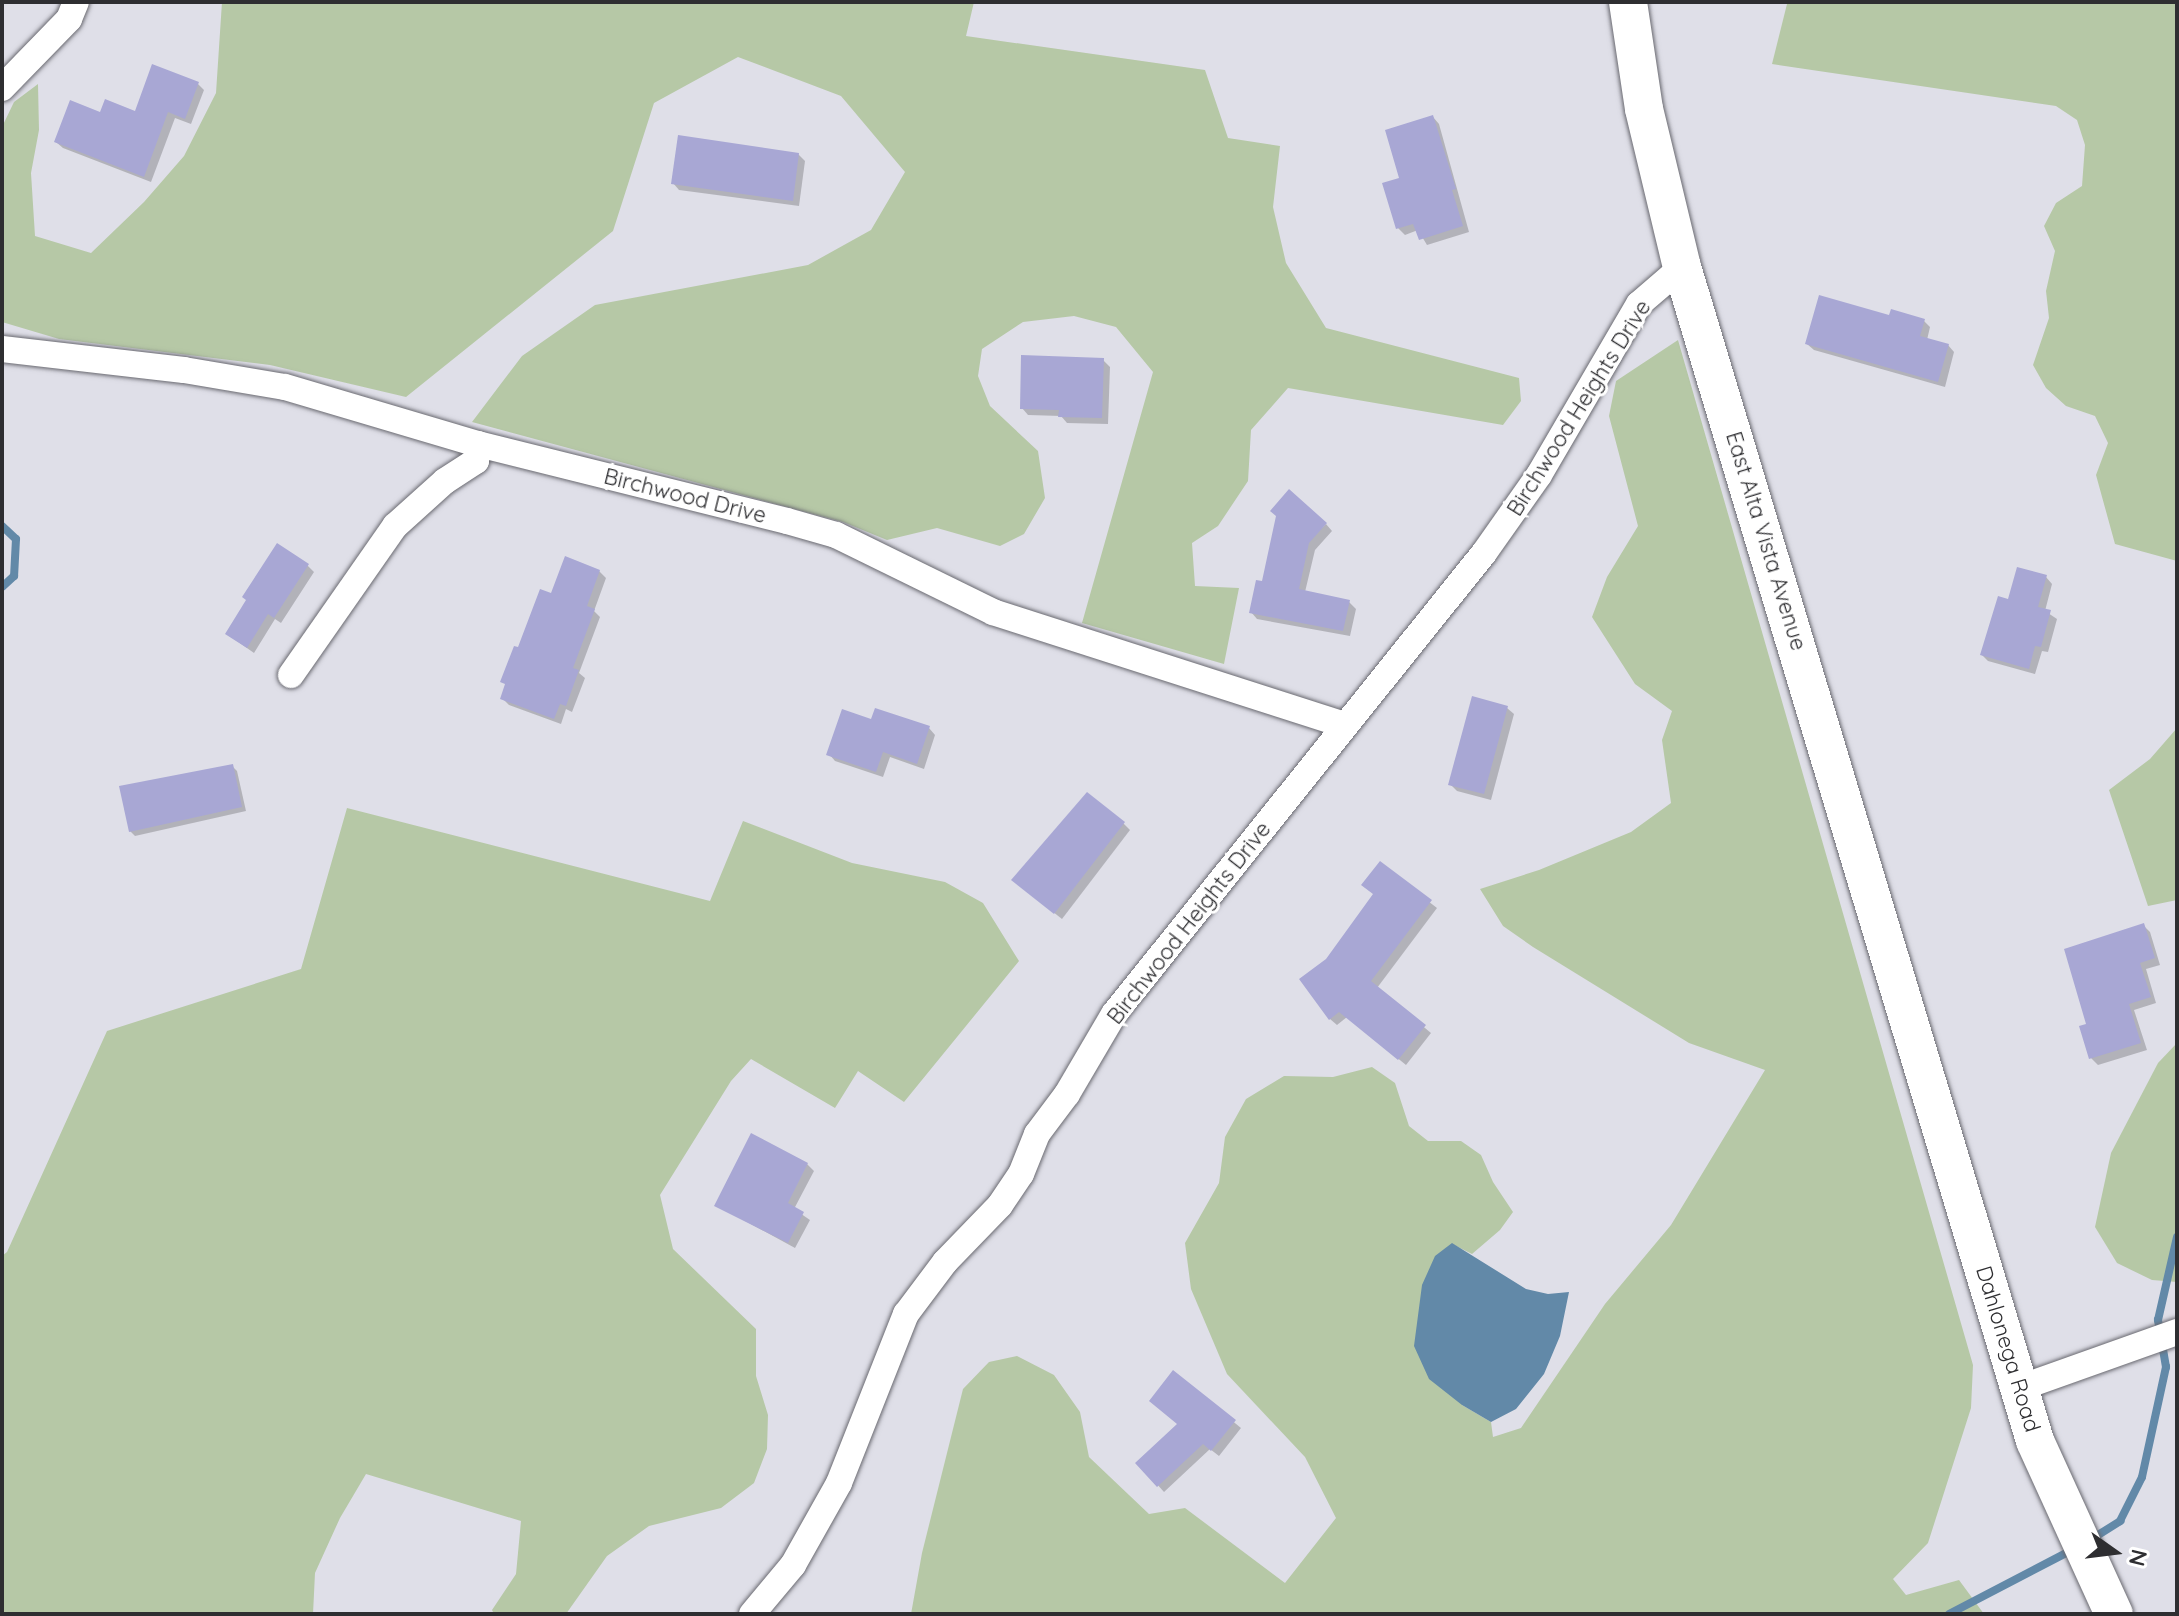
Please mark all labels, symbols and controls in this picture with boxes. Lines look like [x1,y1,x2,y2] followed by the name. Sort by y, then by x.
[1502,295,1656,521] street label: Birchwood Heights Drive
[1720,428,1812,654] street label: East Alta Vista Avenue
[601,463,769,529] street label: Birchwood Drive
[1102,816,1276,1030] street label: Birchwood Heights Drive
[1970,1263,2046,1435] street label: Dahlonega Road
[2075,1512,2155,1592] north arrow
[2123,1547,2154,1569] text: N

